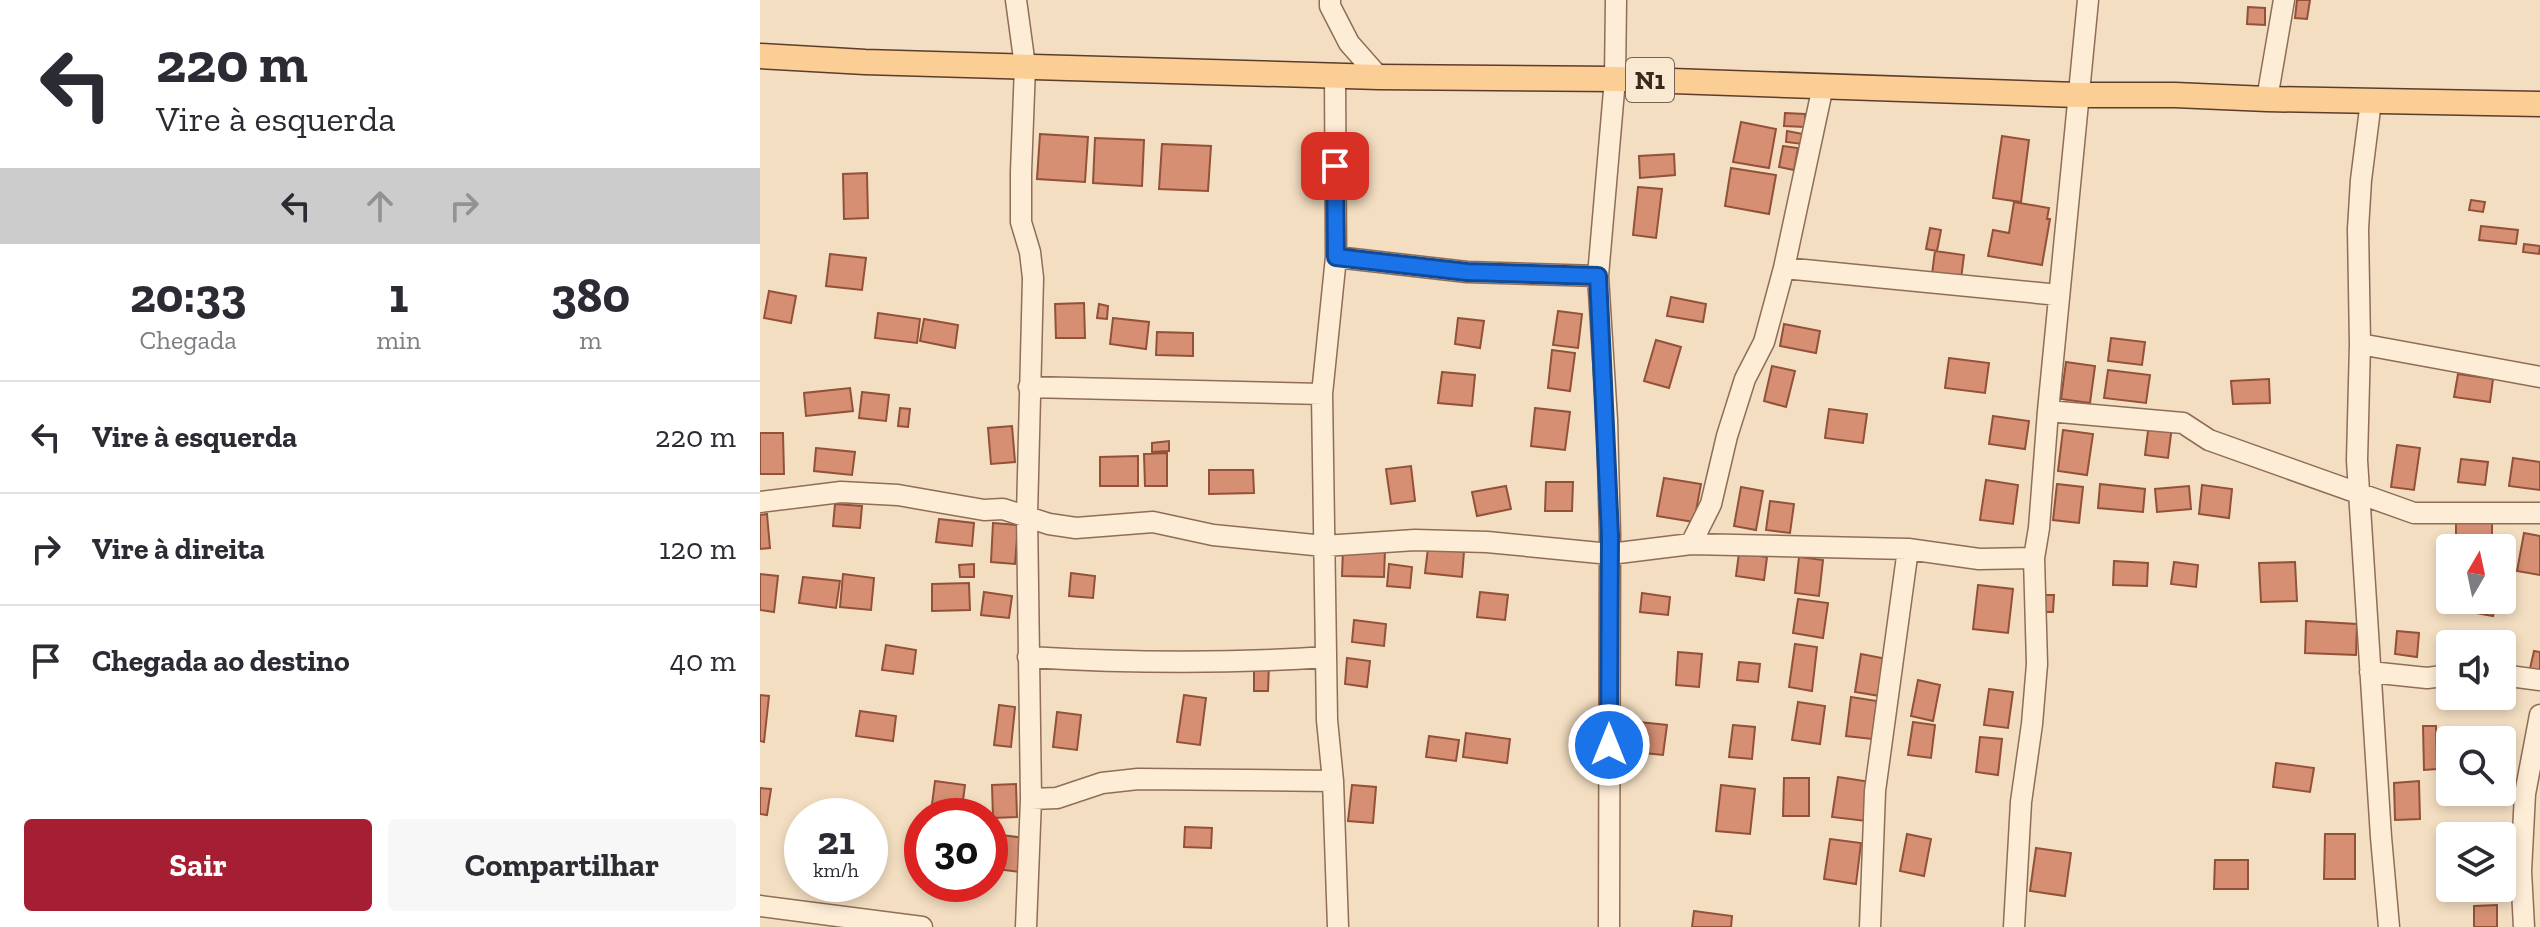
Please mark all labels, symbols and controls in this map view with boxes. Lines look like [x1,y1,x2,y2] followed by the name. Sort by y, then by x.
[156,29,308,96] text: 220 m
[24,32,128,136] icon: left
[1626,58,1674,102] road number: N1
[156,97,396,140] text: Vire à esquerda
[1301,132,1369,200] pin
[1313,144,1357,188] icon: arrive
[274,184,318,228] icon: left
[358,184,402,228] icon: ahead
[442,184,486,228] icon: right
[130,267,246,324] text: 20:33
[389,267,408,324] text: 1
[551,267,630,324] text: 380
[140,324,237,356] text: Chegada
[376,324,421,356] text: min
[579,324,602,356] text: m
[24,415,68,459] icon: left
[92,419,297,455] text: Vire à esquerda
[655,419,736,455] text: 220 m
[24,527,68,571] icon: right
[92,531,265,567] text: Vire à direita
[659,531,736,567] text: 120 m
[2436,534,2516,614] north arrow
[2436,534,2516,902] map controls
[2436,630,2516,710] button: sound
[24,639,68,683] icon: arrive
[92,643,350,679] text: Chegada ao destino
[670,643,736,679] text: 40 m
[1567,703,1651,787] position arrow
[2436,726,2516,806] button: search
[904,798,1008,902] speed limit sign: 30
[817,816,855,864] text: 21
[24,819,372,911] button: Sair
[388,819,736,911] button: Compartilhar
[2436,822,2516,902] button: layers
[813,858,859,882] text: km/h

